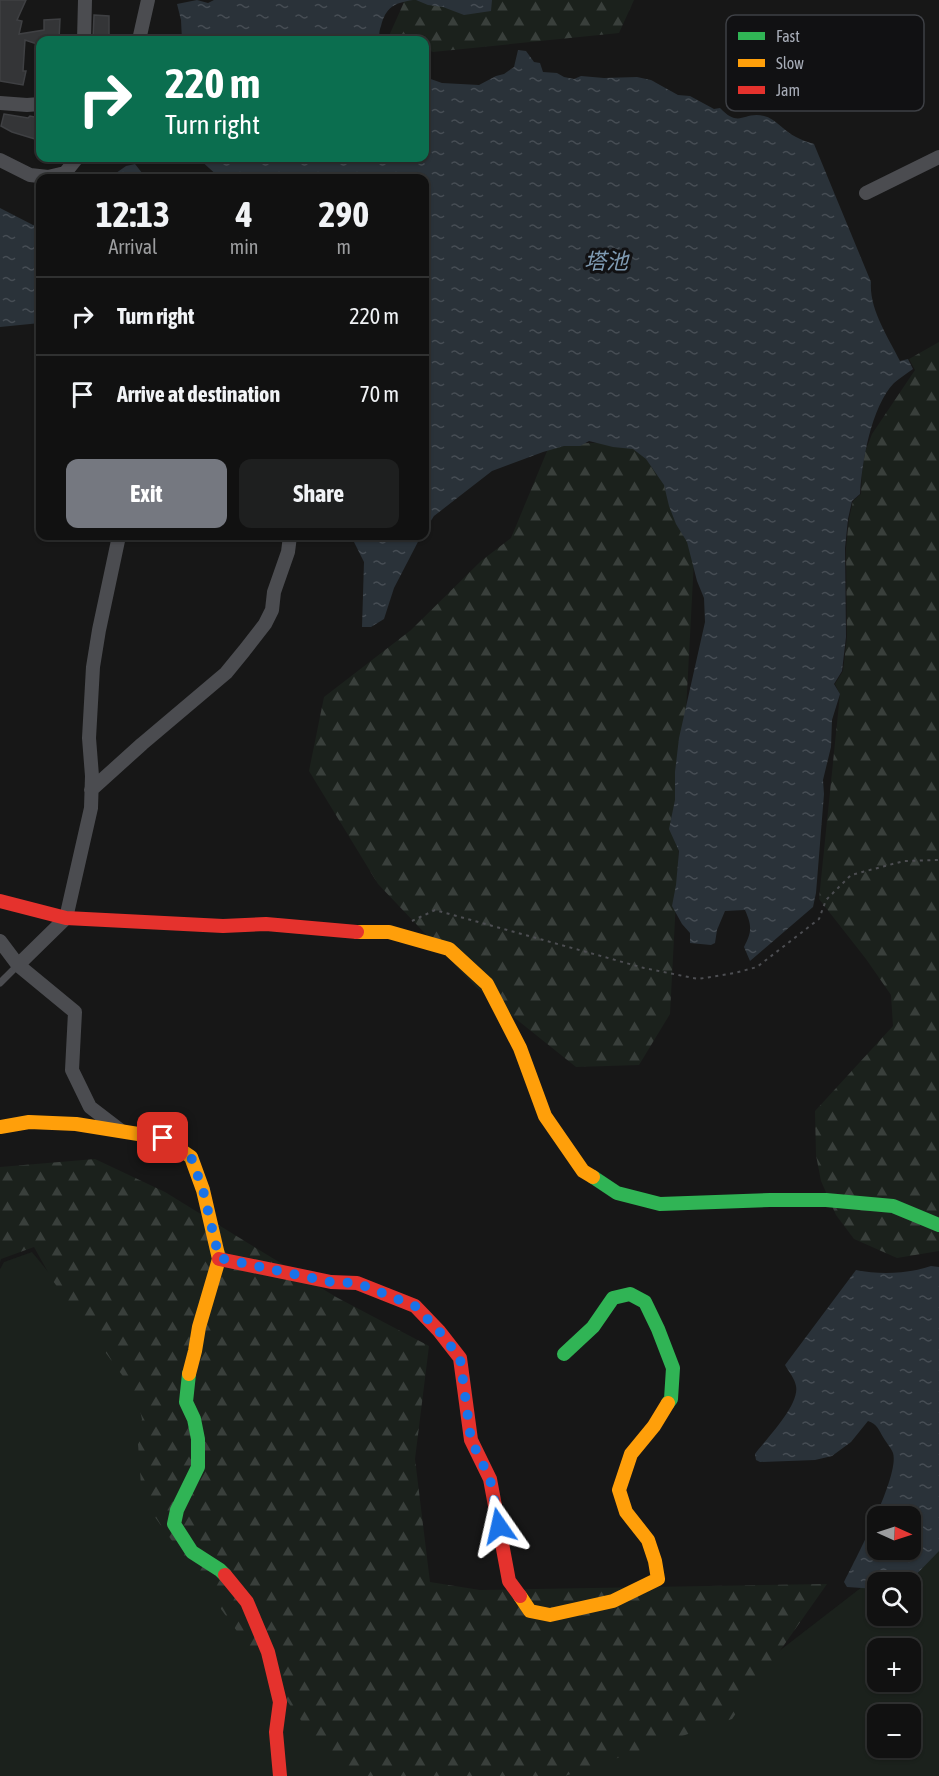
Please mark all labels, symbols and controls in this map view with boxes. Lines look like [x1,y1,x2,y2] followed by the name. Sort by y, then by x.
[726,15,924,111] legend
[776,27,800,45] text: Fast
[776,54,804,72] text: Slow
[165,59,260,107] text: 220 m
[66,60,144,138] icon: right
[776,81,800,99] text: Jam
[165,109,260,140] text: Turn right
[96,193,170,235] text: 12:13
[236,193,253,235] text: 4
[318,193,369,235] text: 290
[108,235,157,258] text: Arrival
[230,235,259,258] text: min
[337,235,351,258] text: m
[584,248,630,274] water label: 塔池
[66,300,99,333] icon: right
[117,303,194,329] text: Turn right
[349,303,399,329] text: 220 m
[66,378,99,411] icon: arrive
[117,381,280,407] text: Arrive at destination
[359,381,399,407] text: 70 m
[66,459,227,528] button: Exit
[239,459,399,528] button: Share
[137,1112,188,1163] pin
[146,1121,179,1154] icon: arrive
[467,1494,531,1558] position arrow
[867,1506,921,1560] north arrow
[867,1506,921,1758] map controls
[867,1572,921,1626] button: search
[867,1638,921,1692] button: +
[867,1704,921,1758] button: −

